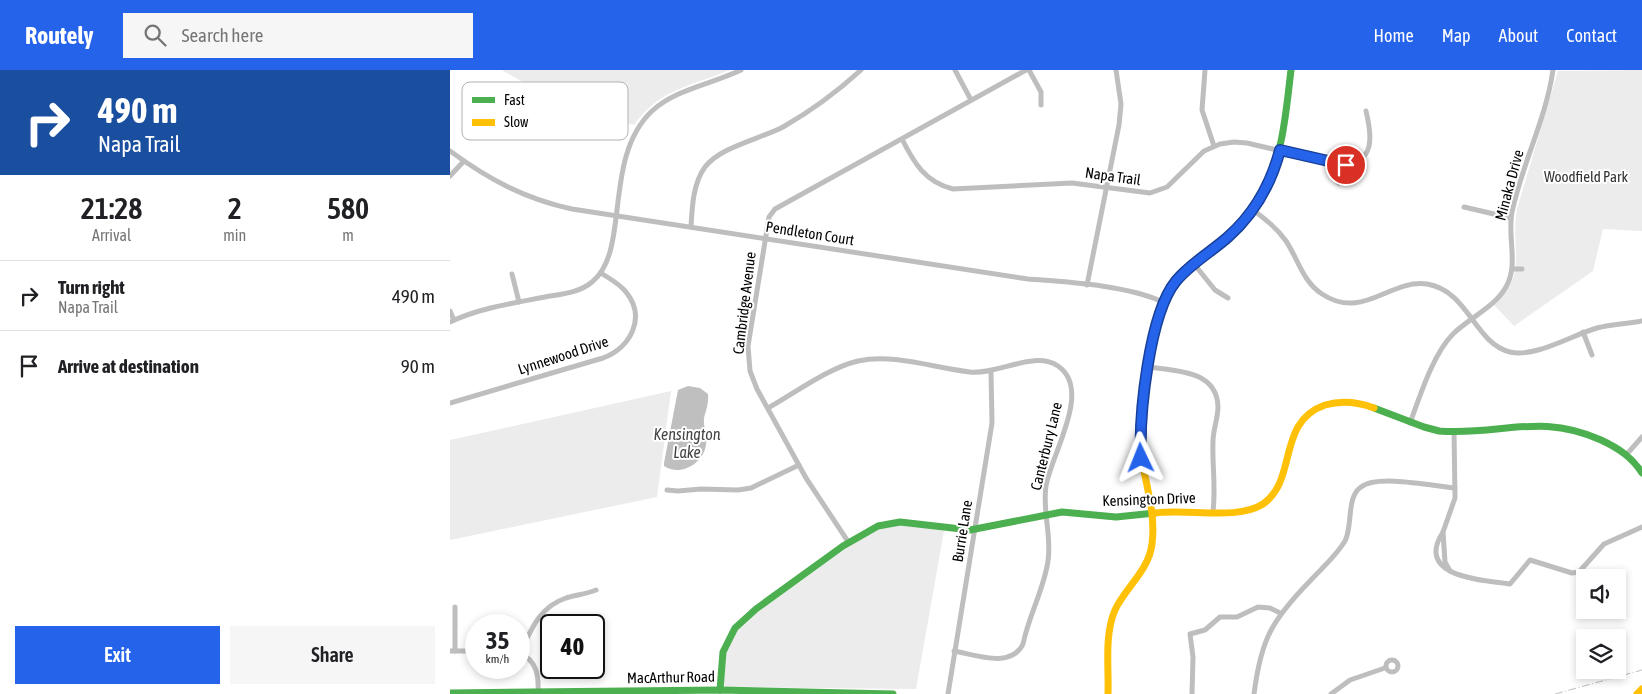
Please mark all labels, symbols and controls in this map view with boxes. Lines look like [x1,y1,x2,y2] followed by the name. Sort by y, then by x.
[123,13,473,58] search box
[141,21,169,49] icon: search
[25,22,93,49] text: Routely
[181,24,263,46] text: Search here
[1374,25,1414,46] text: Home
[1442,25,1471,46] text: Map
[1499,25,1538,46] text: About
[1566,25,1617,46] text: Contact
[462,82,628,140] legend
[15,90,80,155] icon: right
[98,90,177,130] text: 490 m
[504,92,525,108] text: Fast
[504,114,529,130] text: Slow
[98,131,180,157] text: Napa Trail
[1325,144,1367,186] pin
[1491,148,1527,222] street label: Minaka Drive
[1332,151,1360,179] icon: arrive
[1084,164,1142,188] street label: Napa Trail
[1544,168,1628,185] park label: Woodfield Park
[81,191,142,225] text: 21:28
[228,191,242,225] text: 2
[327,191,369,225] text: 580
[765,218,855,248] street label: Pendleton Court
[92,226,131,244] text: Arrival
[223,226,246,244] text: min
[342,226,354,244] text: m
[729,251,759,355] street label: Cambridge Avenue
[58,276,125,298] text: Turn right
[15,282,43,310] icon: right
[392,285,435,307] text: 490 m
[58,298,118,316] text: Napa Trail
[516,332,610,378] street label: Lynnewood Drive
[15,352,43,380] icon: arrive
[58,355,199,377] text: Arrive at destination
[401,355,435,377] text: 90 m
[1027,400,1065,492] street label: Canterbury Lane
[654,425,721,461] water label: Kensington Lake
[1114,431,1166,483] position arrow
[1102,489,1196,509] street label: Kensington Drive
[949,499,975,563] street label: Burrie Lane
[1576,569,1626,679] map controls
[1576,569,1626,619] button: sound
[540,614,605,679] speed limit sign: 40
[15,626,220,684] button: Exit
[230,626,435,684] button: Share
[486,626,509,654] text: 35
[1576,629,1626,679] button: layers
[486,652,509,666] text: km/h
[627,668,715,686] street label: MacArthur Road

